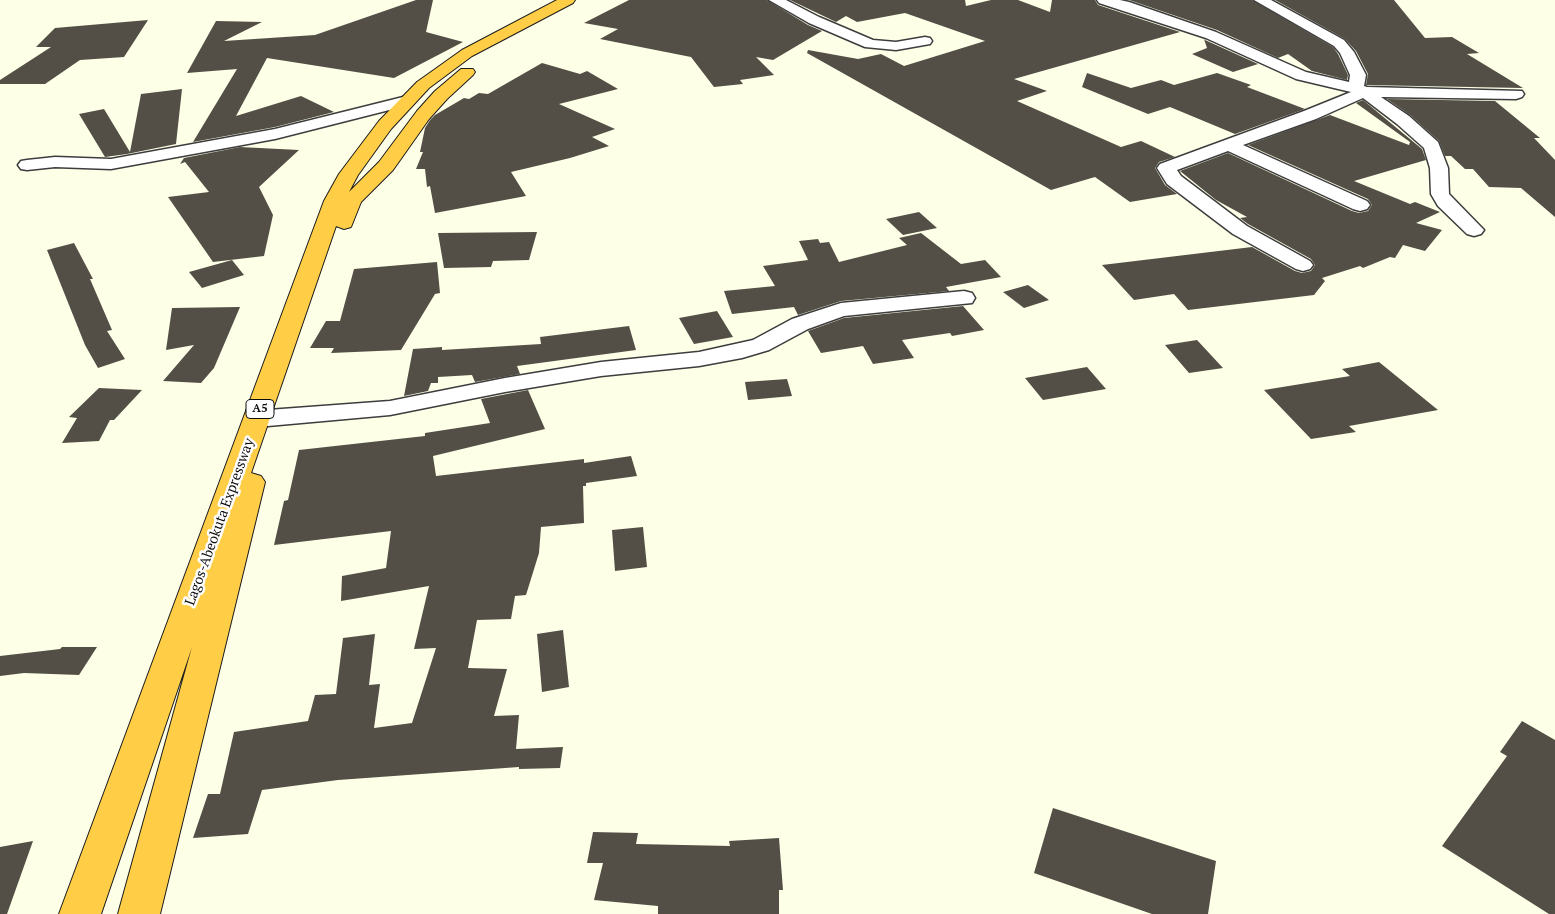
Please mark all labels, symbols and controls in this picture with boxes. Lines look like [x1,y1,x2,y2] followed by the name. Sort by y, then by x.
[246,399,274,418] road number: A5
[182,436,258,608] street label: Lagos-Abeokuta Expressway

